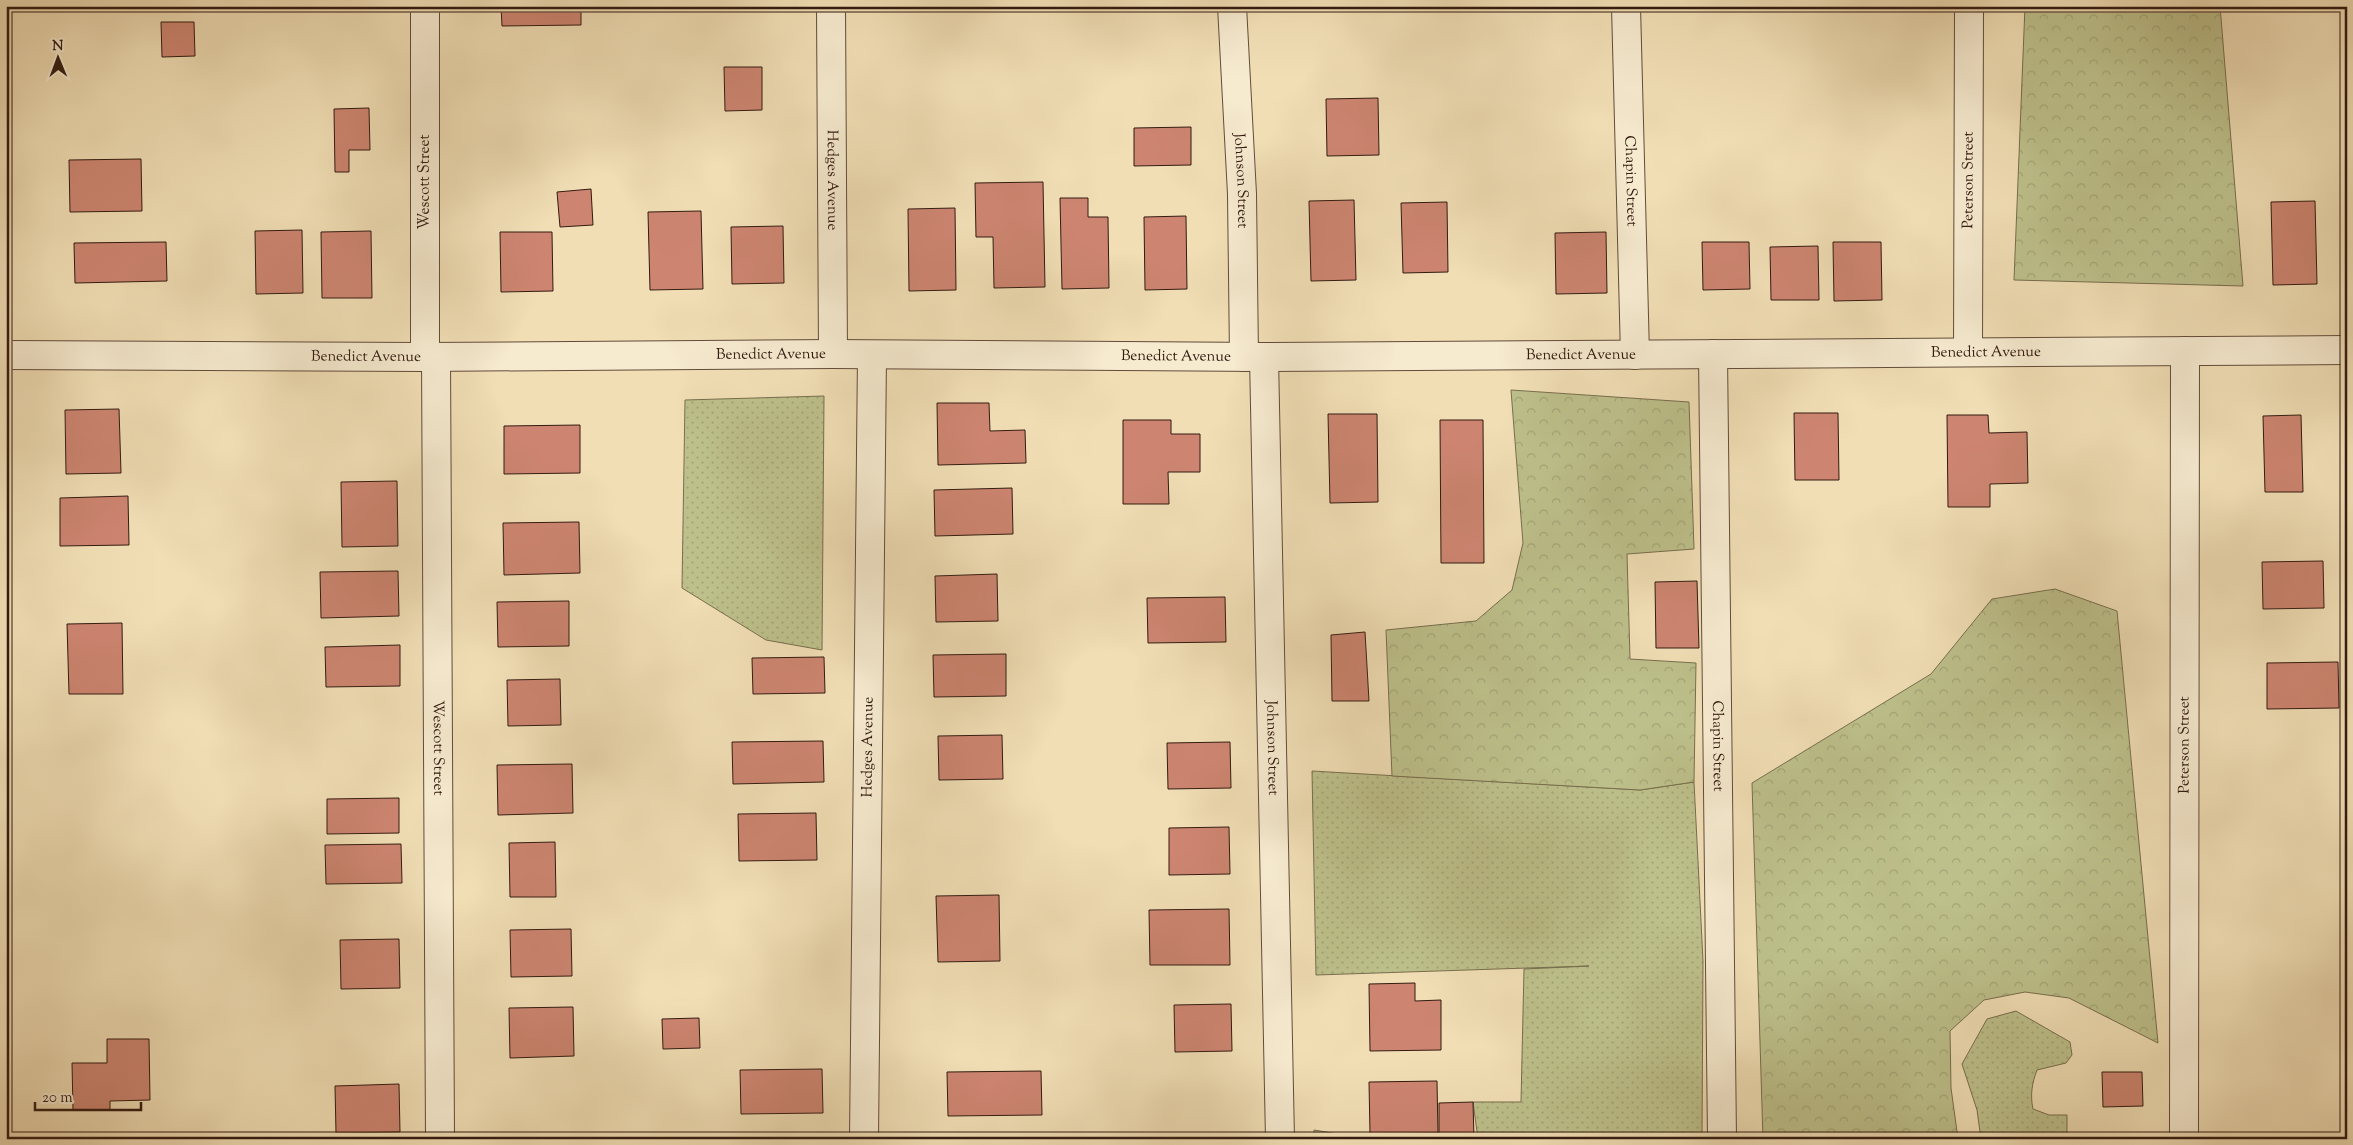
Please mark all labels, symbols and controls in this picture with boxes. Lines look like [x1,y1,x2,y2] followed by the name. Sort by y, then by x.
[32,32,82,82] north arrow
[52,37,64,57] text: N
[821,130,843,230] street label: Hedges Avenue
[1958,131,1979,229] street label: Peterson Street
[1228,132,1253,228] street label: Johnson Street
[415,134,436,230] street label: Wescott Street
[1619,135,1642,227] street label: Chapin Street
[1931,341,2041,363] street label: Benedict Avenue
[716,344,826,365] street label: Benedict Avenue
[1526,344,1636,366] street label: Benedict Avenue
[311,346,421,367] street label: Benedict Avenue
[1121,346,1231,367] street label: Benedict Avenue
[2174,696,2195,794] street label: Peterson Street
[857,697,879,797] street label: Hedges Avenue
[1261,699,1283,796] street label: Johnson Street
[427,700,449,796] street label: Wescott Street
[1706,700,1729,792] street label: Chapin Street
[35,1080,141,1112] scale bar
[42,1088,73,1109] text: 20 m

